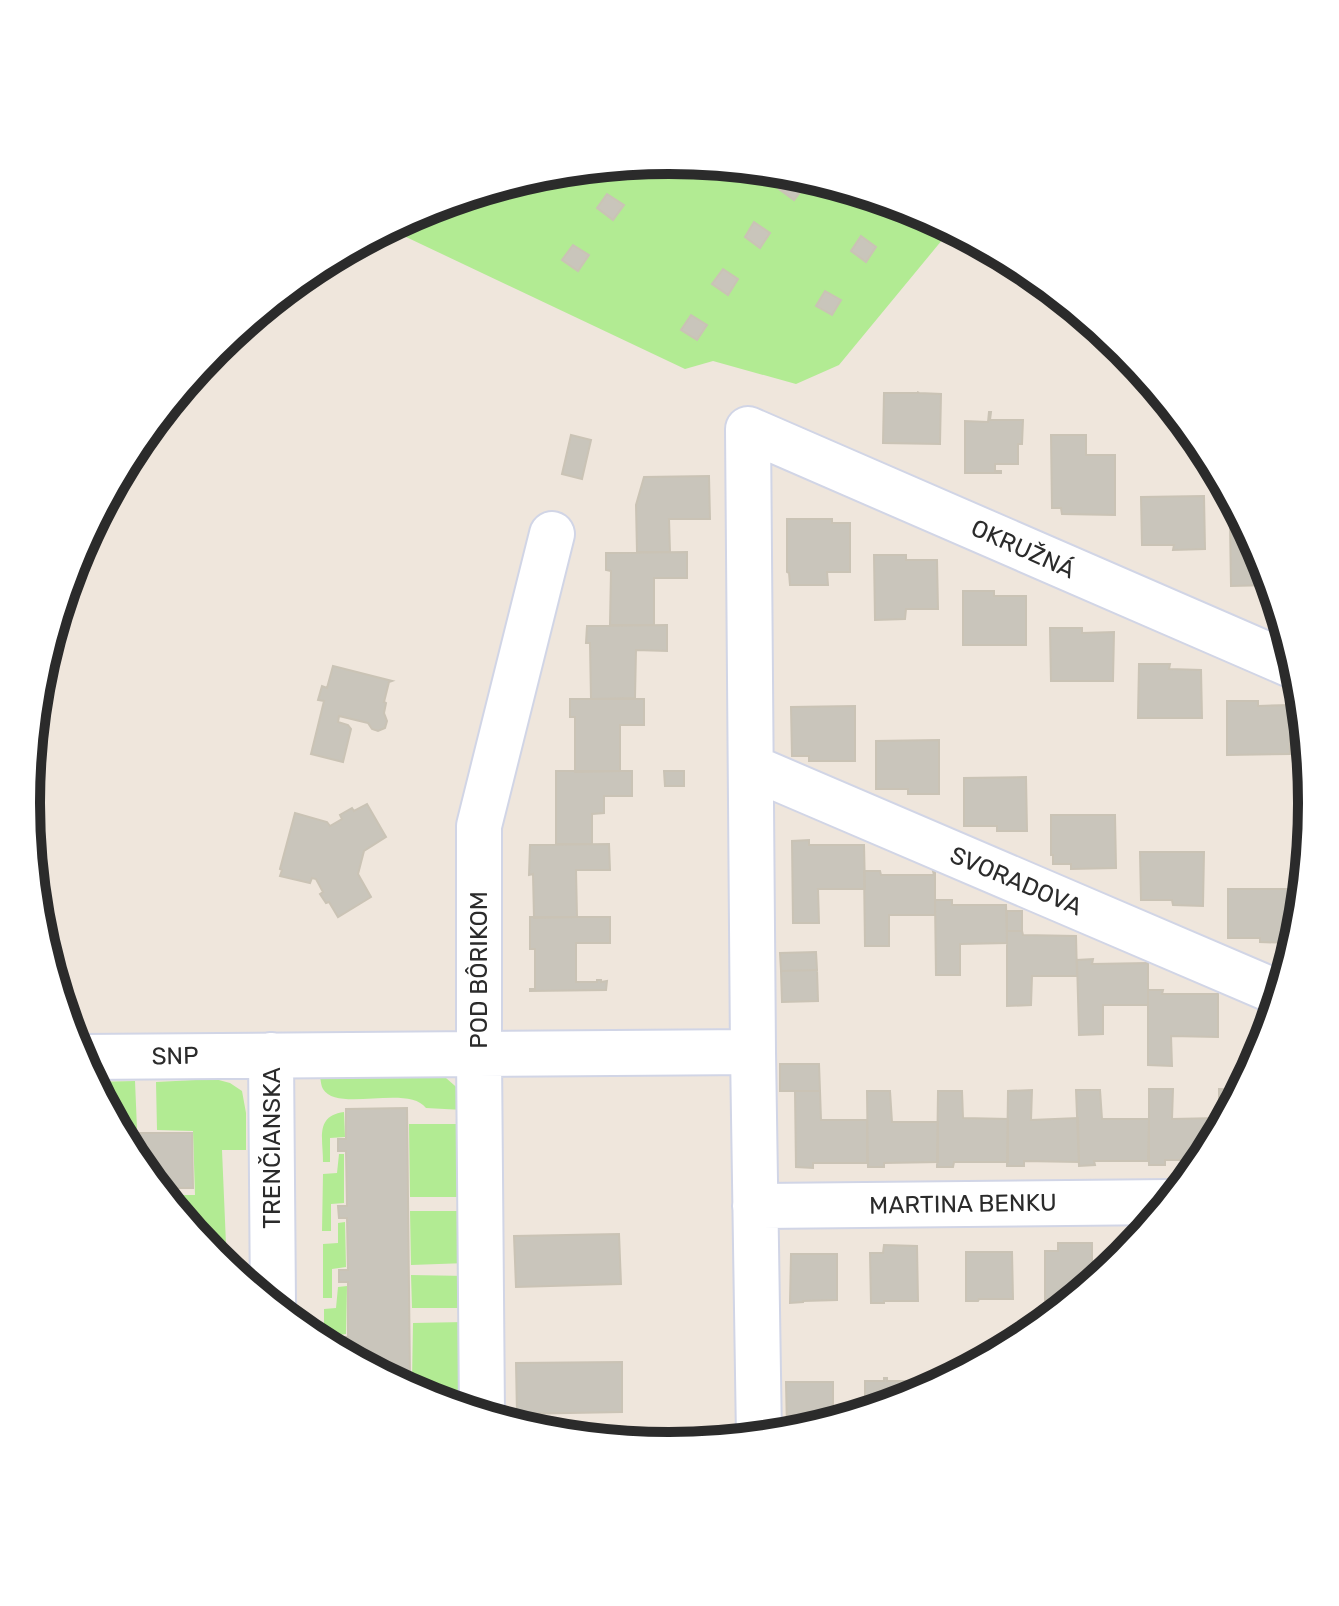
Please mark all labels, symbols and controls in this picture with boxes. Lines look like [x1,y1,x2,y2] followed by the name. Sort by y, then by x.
[967,514,1079,584] street label: OKRUŽNÁ
[946,841,1086,921] street label: SVORADOVA
[465,891,493,1049] street label: POD BÔRIKOM
[151,1042,199,1070] street label: SNP
[258,1067,286,1229] street label: TRENČIANSKA
[869,1188,1057,1220] street label: MARTINA BENKU

